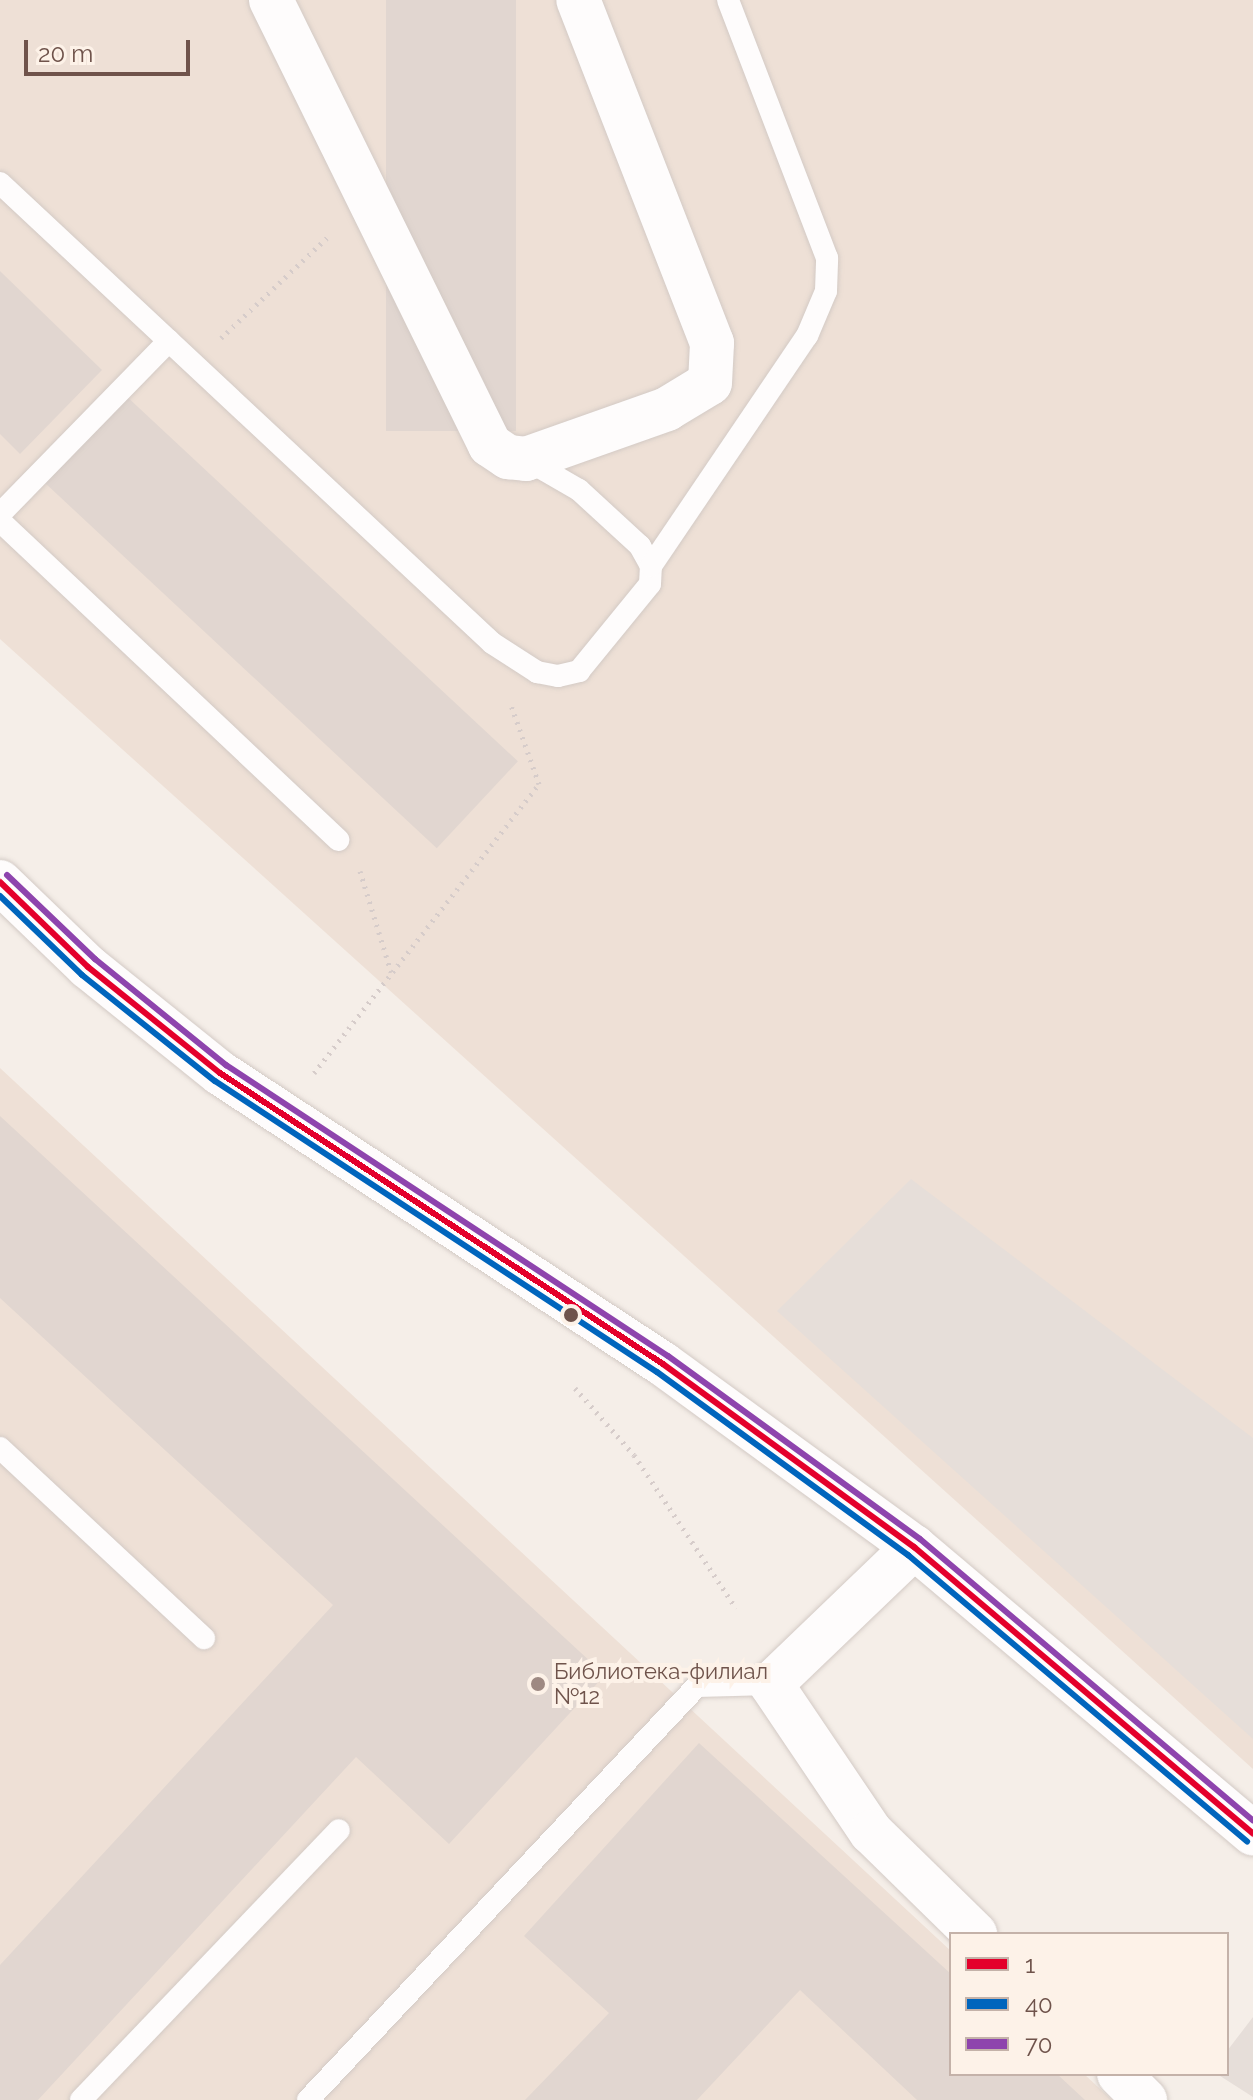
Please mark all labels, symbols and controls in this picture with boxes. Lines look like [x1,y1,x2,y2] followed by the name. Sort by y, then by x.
[28,24,194,74] scale bar
[38,39,93,68] text: 20 m
[563,1307,579,1323] unlabelled marker
[554,1658,768,1710] place label: Библиотека-филиал №12
[529,1675,547,1693] marker: Библиотека-филиал №12
[949,1932,1229,2076] legend
[1025,1950,1035,1979] text: 1
[1025,1990,1053,2019] text: 40
[1025,2030,1052,2059] text: 70

